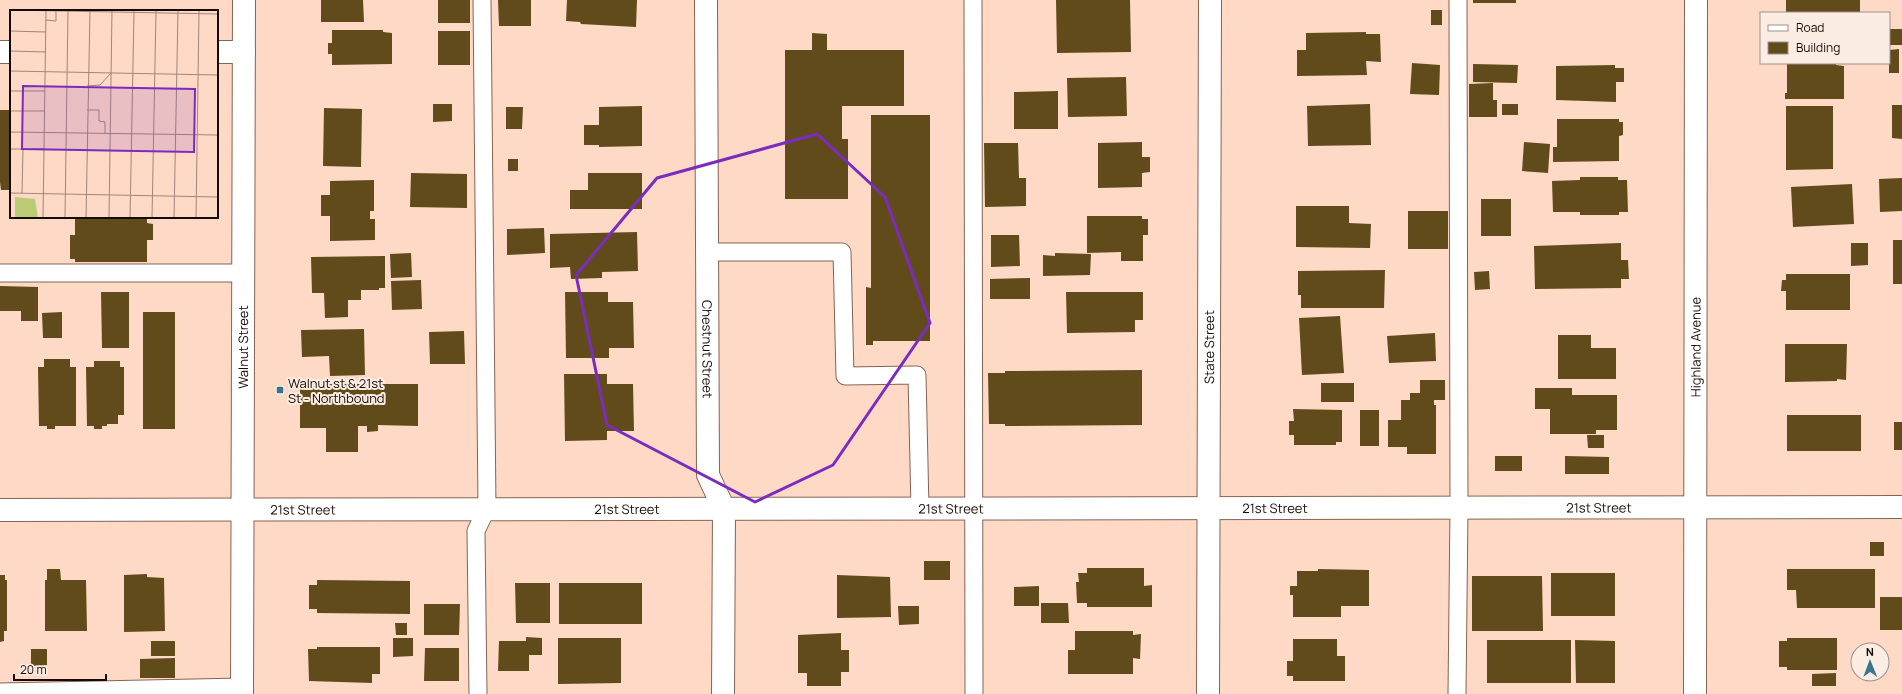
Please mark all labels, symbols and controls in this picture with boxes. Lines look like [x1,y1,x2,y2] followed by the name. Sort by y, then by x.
[10,10,218,218] inset map
[1760,12,1890,64] legend
[1796,19,1824,36] text: Road
[1796,39,1840,56] text: Building
[1686,296,1705,397] street label: Highland Avenue
[698,300,717,398] street label: Chestnut Street
[234,305,252,389] street label: Walnut Street
[1200,310,1218,384] street label: State Street
[288,374,385,407] place label: Walnut st & 21st St - Northbound
[275,385,285,395] marker: Walnut st & 21st St - Northbound
[1566,498,1632,517] street label: 21st Street
[918,499,984,518] street label: 21st Street
[1242,499,1308,517] street label: 21st Street
[270,500,336,519] street label: 21st Street
[594,500,660,518] street label: 21st Street
[1850,642,1890,682] north arrow
[1866,644,1874,659] text: N
[14,656,106,682] scale bar
[20,661,47,678] text: 20 m

